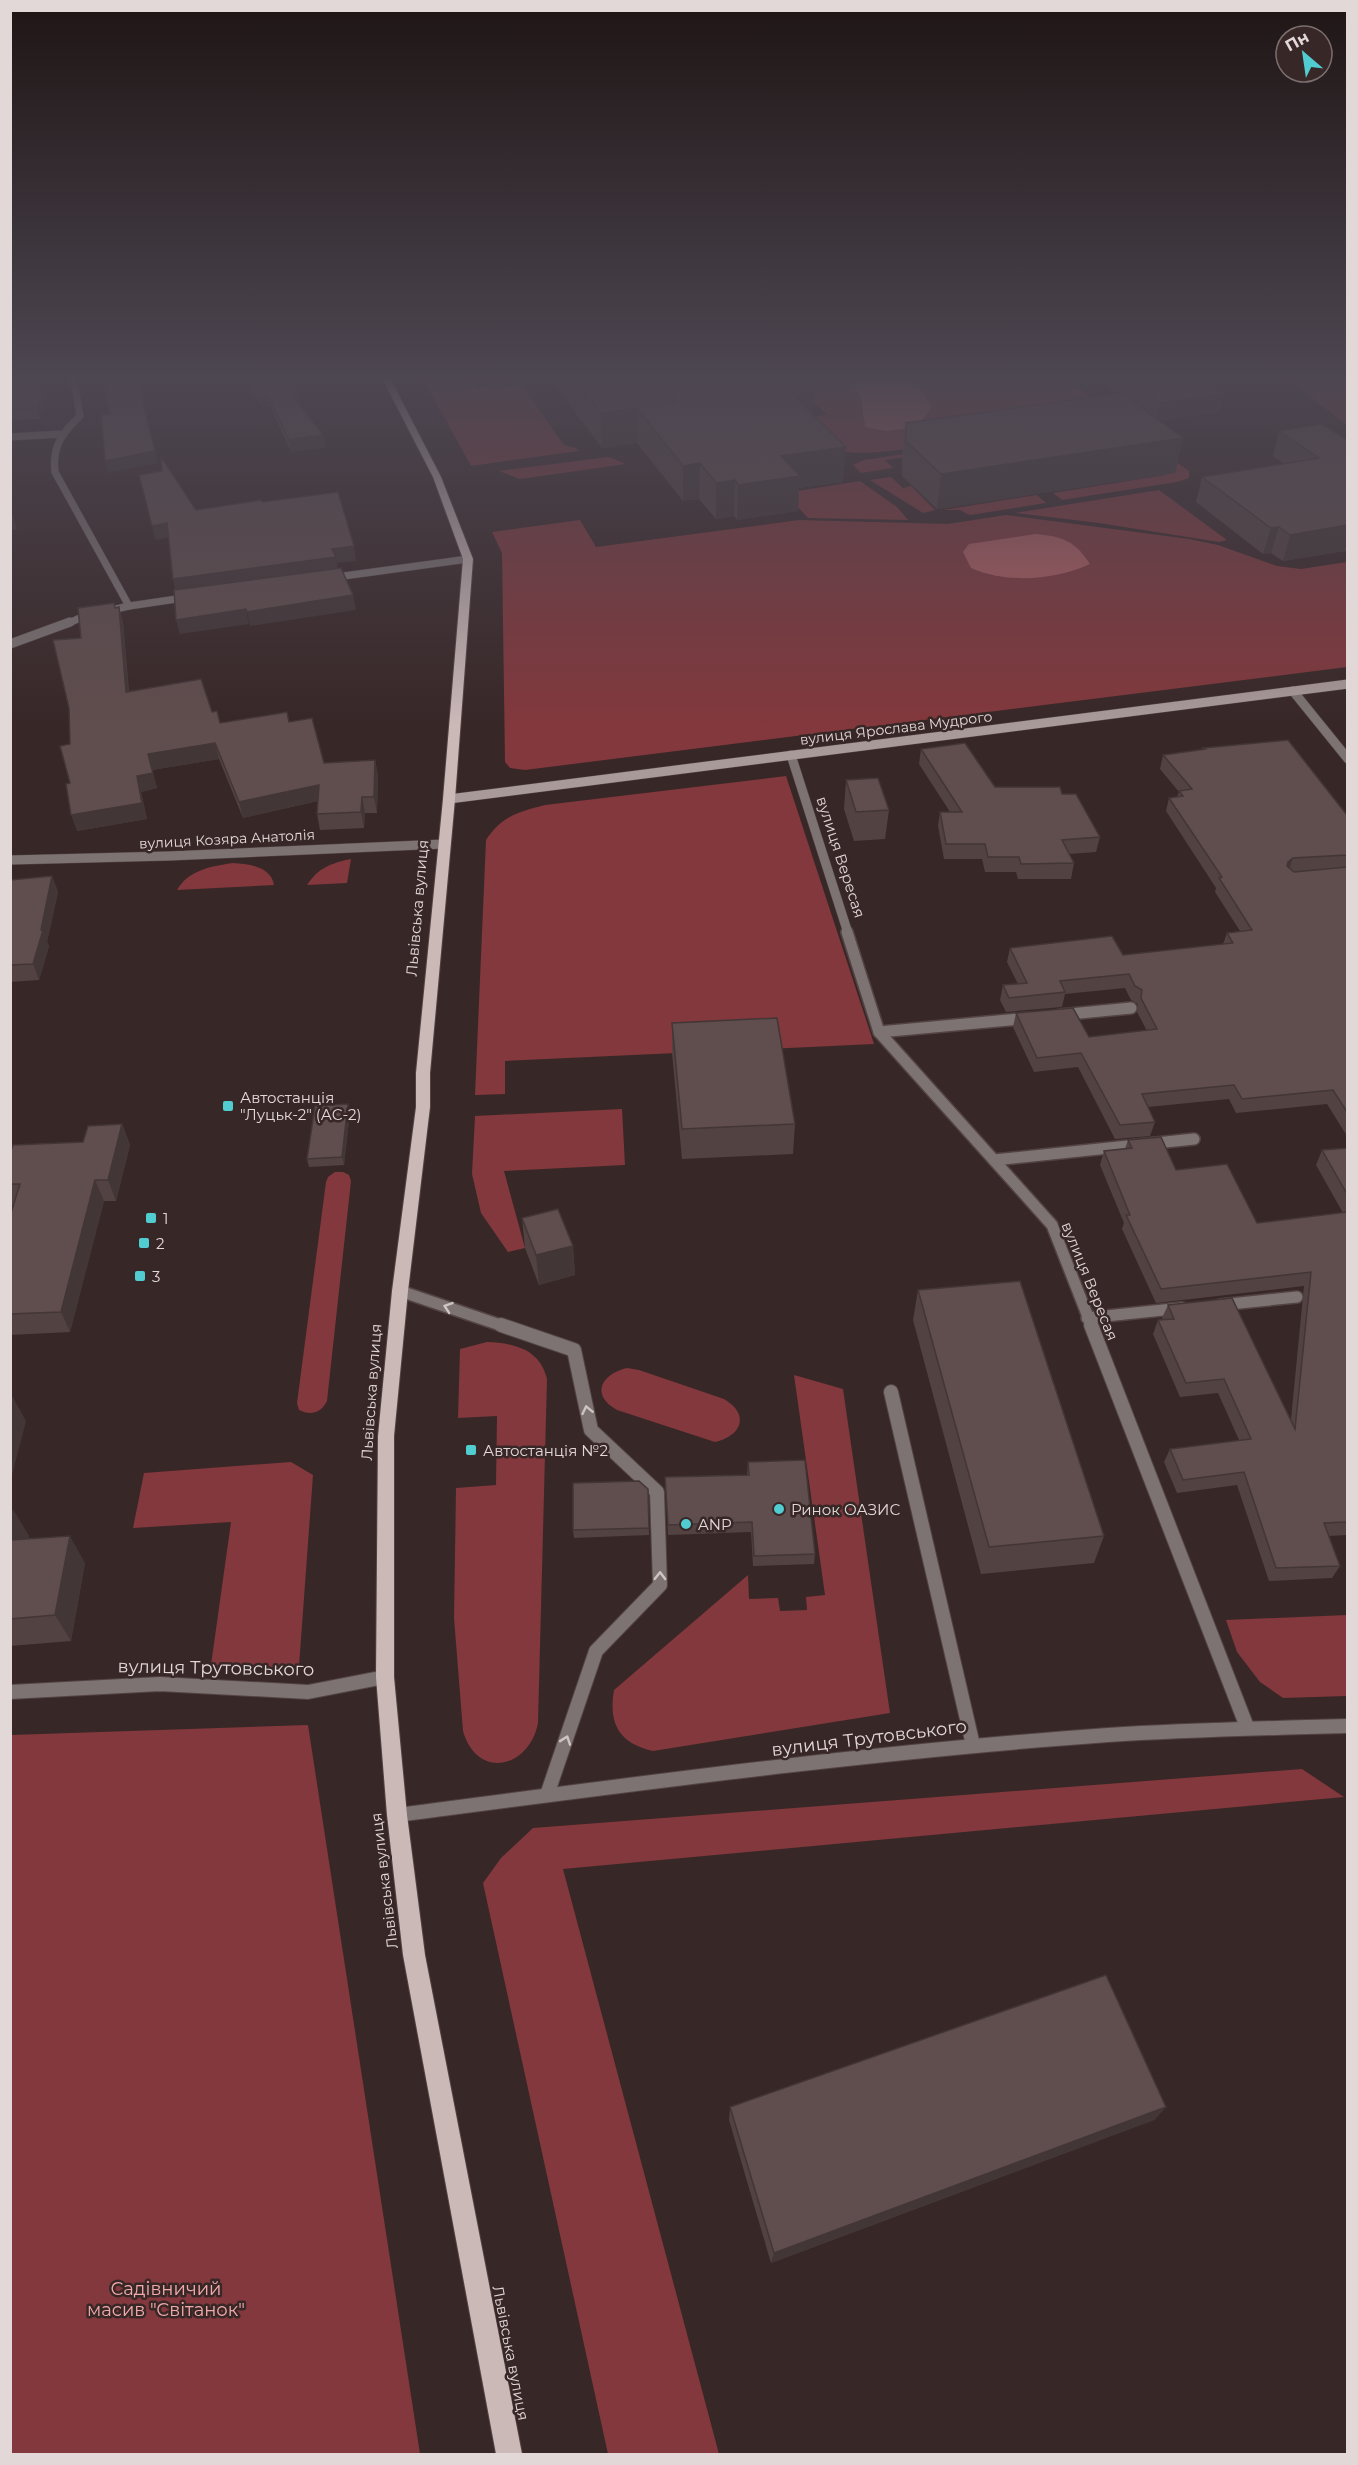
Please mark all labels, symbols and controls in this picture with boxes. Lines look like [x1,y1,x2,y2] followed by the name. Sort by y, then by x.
[1274,24,1334,84] north arrow
[1282,27,1312,55] text: Пн
[799,707,993,749] street label: вулиця Ярослава Мудрого
[812,794,870,920] street label: вулиця Вересая
[139,825,315,853] street label: вулиця Козяра Анатолія
[402,839,432,977] street label: Львівська вулиця
[240,1088,362,1124] place label: Автостанція "Луцьк-2" (АС-2)
[221,1099,235,1113] marker: Автостанція "Луцьк-2" (АС-2)
[163,1209,168,1228] place label: 1
[144,1211,158,1225] marker: 1
[1057,1219,1123,1343] street label: вулиця Вересая
[156,1234,165,1253] place label: 2
[137,1236,151,1250] marker: 2
[152,1267,160,1286] place label: 3
[133,1269,147,1283] marker: 3
[443,1302,454,1315] one-way arrow
[357,1323,385,1461] street label: Львівська вулиця
[581,1405,594,1415] one-way arrow
[483,1441,608,1460] place label: Автостанція №2
[464,1443,478,1457] marker: Автостанція №2
[791,1500,900,1519] place label: Ринок ОАЗИС
[772,1502,786,1516] marker: Ринок ОАЗИС
[698,1515,732,1534] place label: ANP
[679,1517,693,1531] marker: ANP
[653,1571,666,1580] one-way arrow
[118,1655,314,1681] street label: вулиця Трутовського
[770,1715,968,1761] street label: вулиця Трутовського
[559,1735,571,1746] one-way arrow
[366,1812,402,1950] street label: Львівська вулиця
[87,2278,245,2321] park label: Садівничий масив "Світанок"
[489,2284,533,2422] street label: Львівська вулиця

